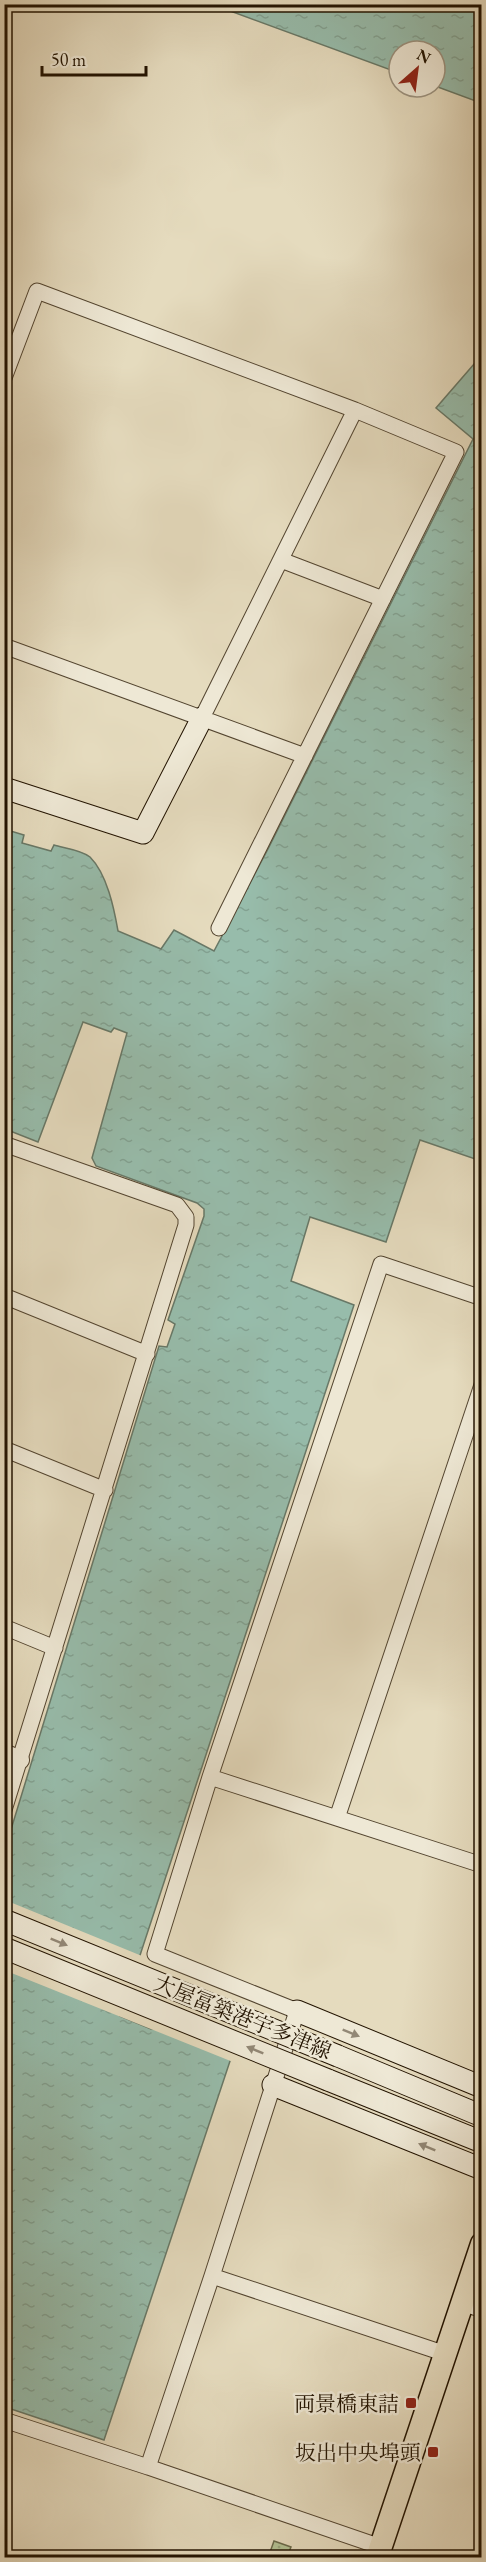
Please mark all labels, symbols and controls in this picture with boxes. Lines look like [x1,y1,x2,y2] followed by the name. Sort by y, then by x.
[42,39,146,77] scale bar
[387,39,447,99] north arrow
[413,44,434,69] text: N
[51,48,86,71] text: 50 m
[50,1937,68,1947] one-way arrow
[150,1969,336,2065] street label: 大屋冨築港宇多津線
[342,2029,360,2038] one-way arrow
[245,2045,263,2055] one-way arrow
[418,2142,436,2151] one-way arrow
[294,2390,399,2417] place label: 両景橋東詰
[404,2396,418,2410] marker: 両景橋東詰
[295,2439,421,2466] place label: 坂出中央埠頭
[426,2445,440,2459] marker: 坂出中央埠頭

